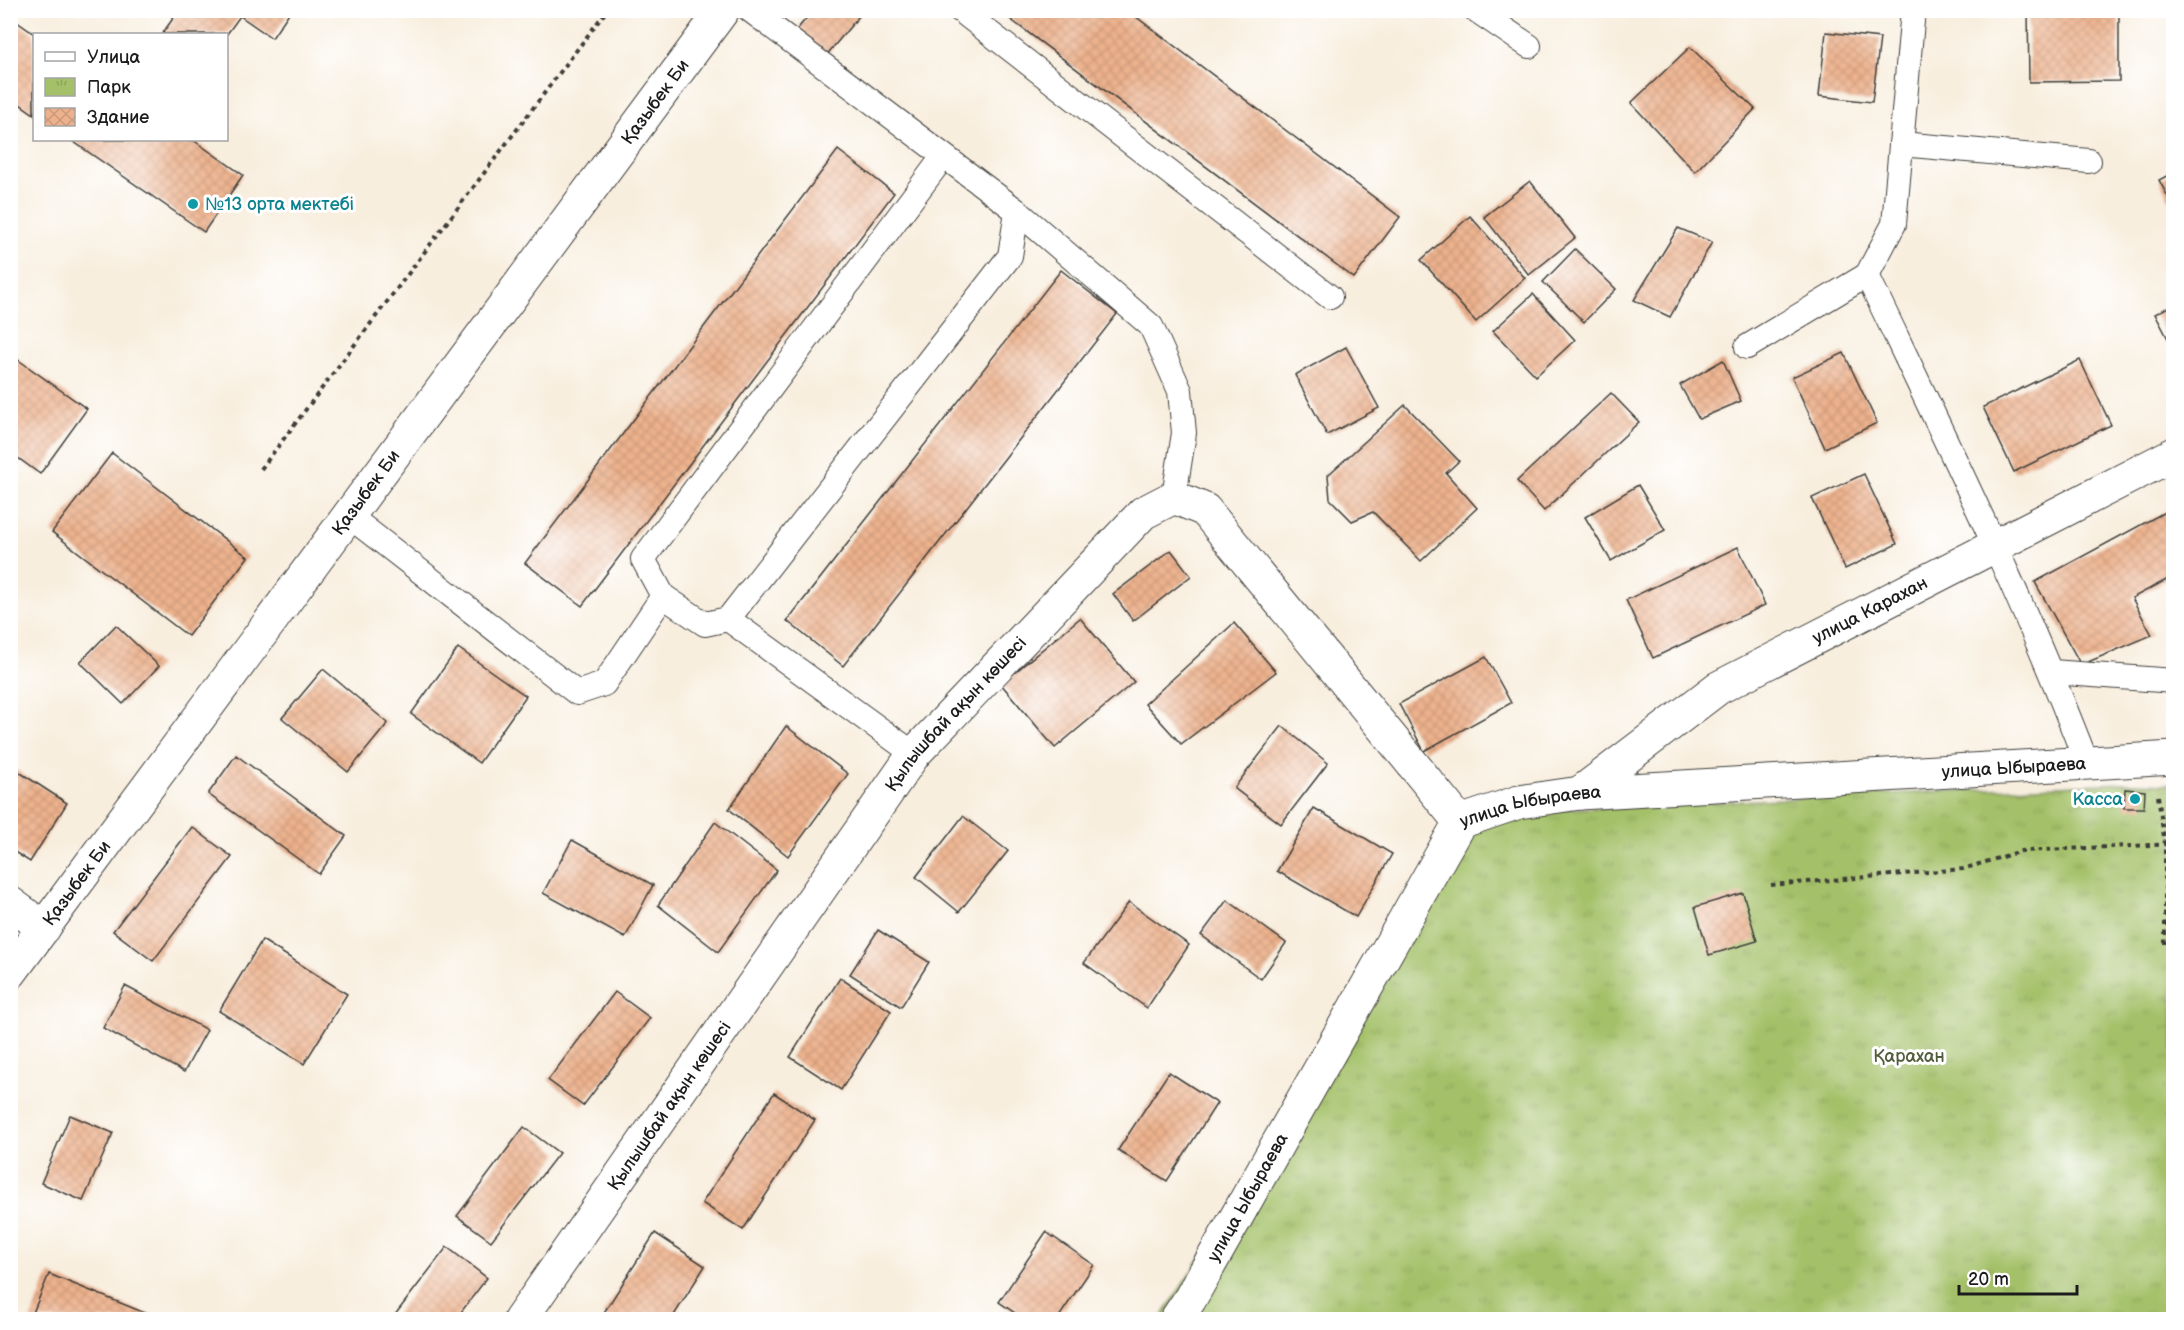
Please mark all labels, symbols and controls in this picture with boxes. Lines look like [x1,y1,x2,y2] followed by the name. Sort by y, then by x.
[33,33,228,141] legend
[87,47,141,68] text: Улица
[617,55,694,149] street label: Қазыбек Би
[87,77,131,98] text: Парк
[87,107,149,128] text: Здание
[205,194,354,215] place label: №13 орта мектебі
[186,197,200,211] marker: №13 орта мектебі
[328,446,405,539] street label: Қазыбек Би
[1809,572,1931,649] street label: улица Карахан
[881,633,1031,796] street label: Қылышбай ақын көшесі
[1941,753,2087,783] street label: улица Ыбыраева
[1457,782,1602,832] street label: улица Ыбыраева
[2072,789,2123,810] place label: Касса
[2128,792,2142,806] marker: Касса
[39,837,115,930] street label: Қазыбек Би
[603,1017,736,1195] street label: Қылышбай ақын көшесі
[1873,1046,1945,1067] park label: Қарахан
[1203,1129,1293,1266] street label: улица Ыбыраева
[1959,1258,2078,1296] scale bar
[1968,1269,2009,1290] text: 20 m

